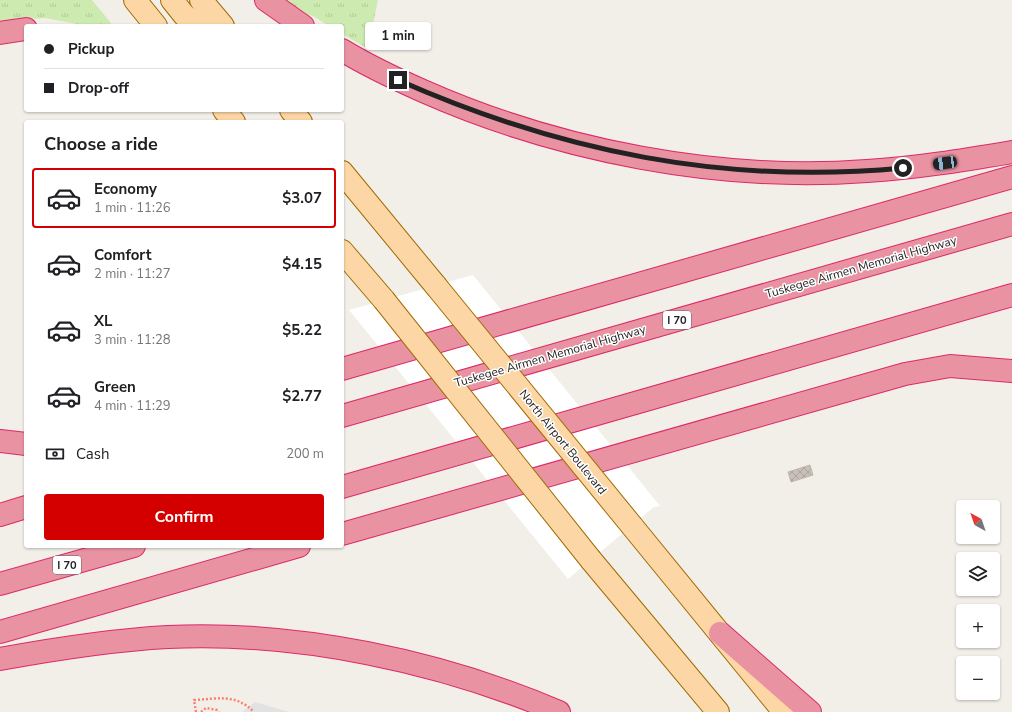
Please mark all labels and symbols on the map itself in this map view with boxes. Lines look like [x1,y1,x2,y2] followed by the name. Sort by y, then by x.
[365,22,431,50] callout: 1 min
[389,71,407,89] route end
[932,155,958,171] car
[894,159,912,177] route start
[764,232,959,302] street label: Tuskegee Airmen Memorial Highway
[663,311,691,329] road number: I 70
[453,321,648,391] street label: Tuskegee Airmen Memorial Highway
[516,386,610,498] street label: North Airport Boulevard
[956,500,1000,544] north arrow
[53,556,81,574] road number: I 70

